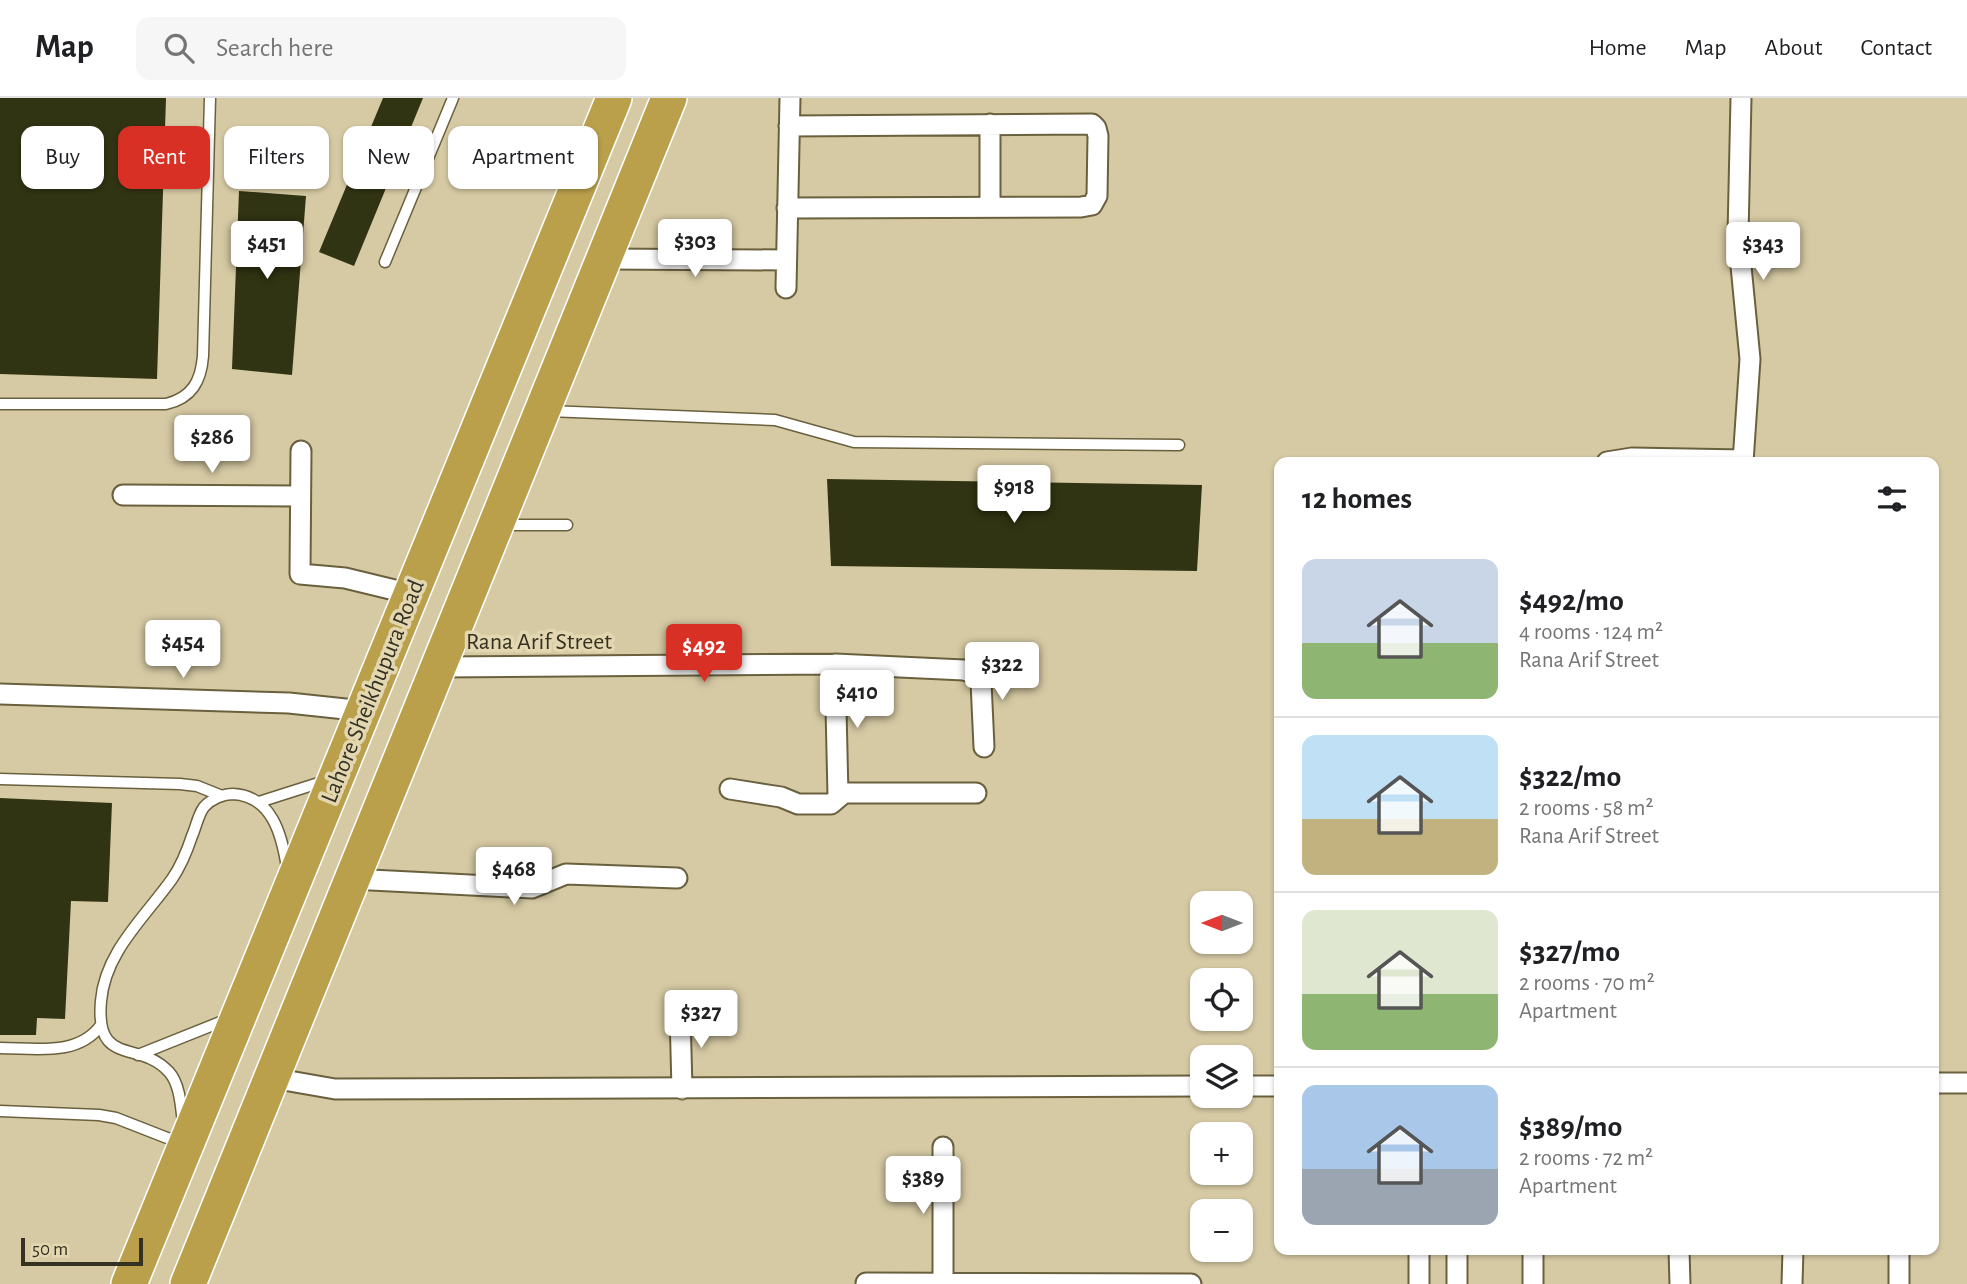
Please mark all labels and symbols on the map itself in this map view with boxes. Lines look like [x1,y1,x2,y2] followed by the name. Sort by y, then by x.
[654,220,736,279] pin: $303
[226,222,308,281] pin: $451
[1722,222,1804,282] pin: $343
[171,416,253,475] pin: $286
[973,466,1055,525] pin: $918
[317,576,429,806] street label: Lahore Sheikhupura Road
[142,620,224,680] pin: $454
[663,624,745,684] pin: $492
[466,630,612,654] street label: Rana Arif Street
[961,642,1043,702] pin: $322
[816,670,898,730] pin: $410
[473,848,555,907] pin: $468
[1190,891,1253,954] north arrow
[660,990,742,1050] pin: $327
[882,1156,964,1216] pin: $389
[21,1235,144,1267] scale bar

